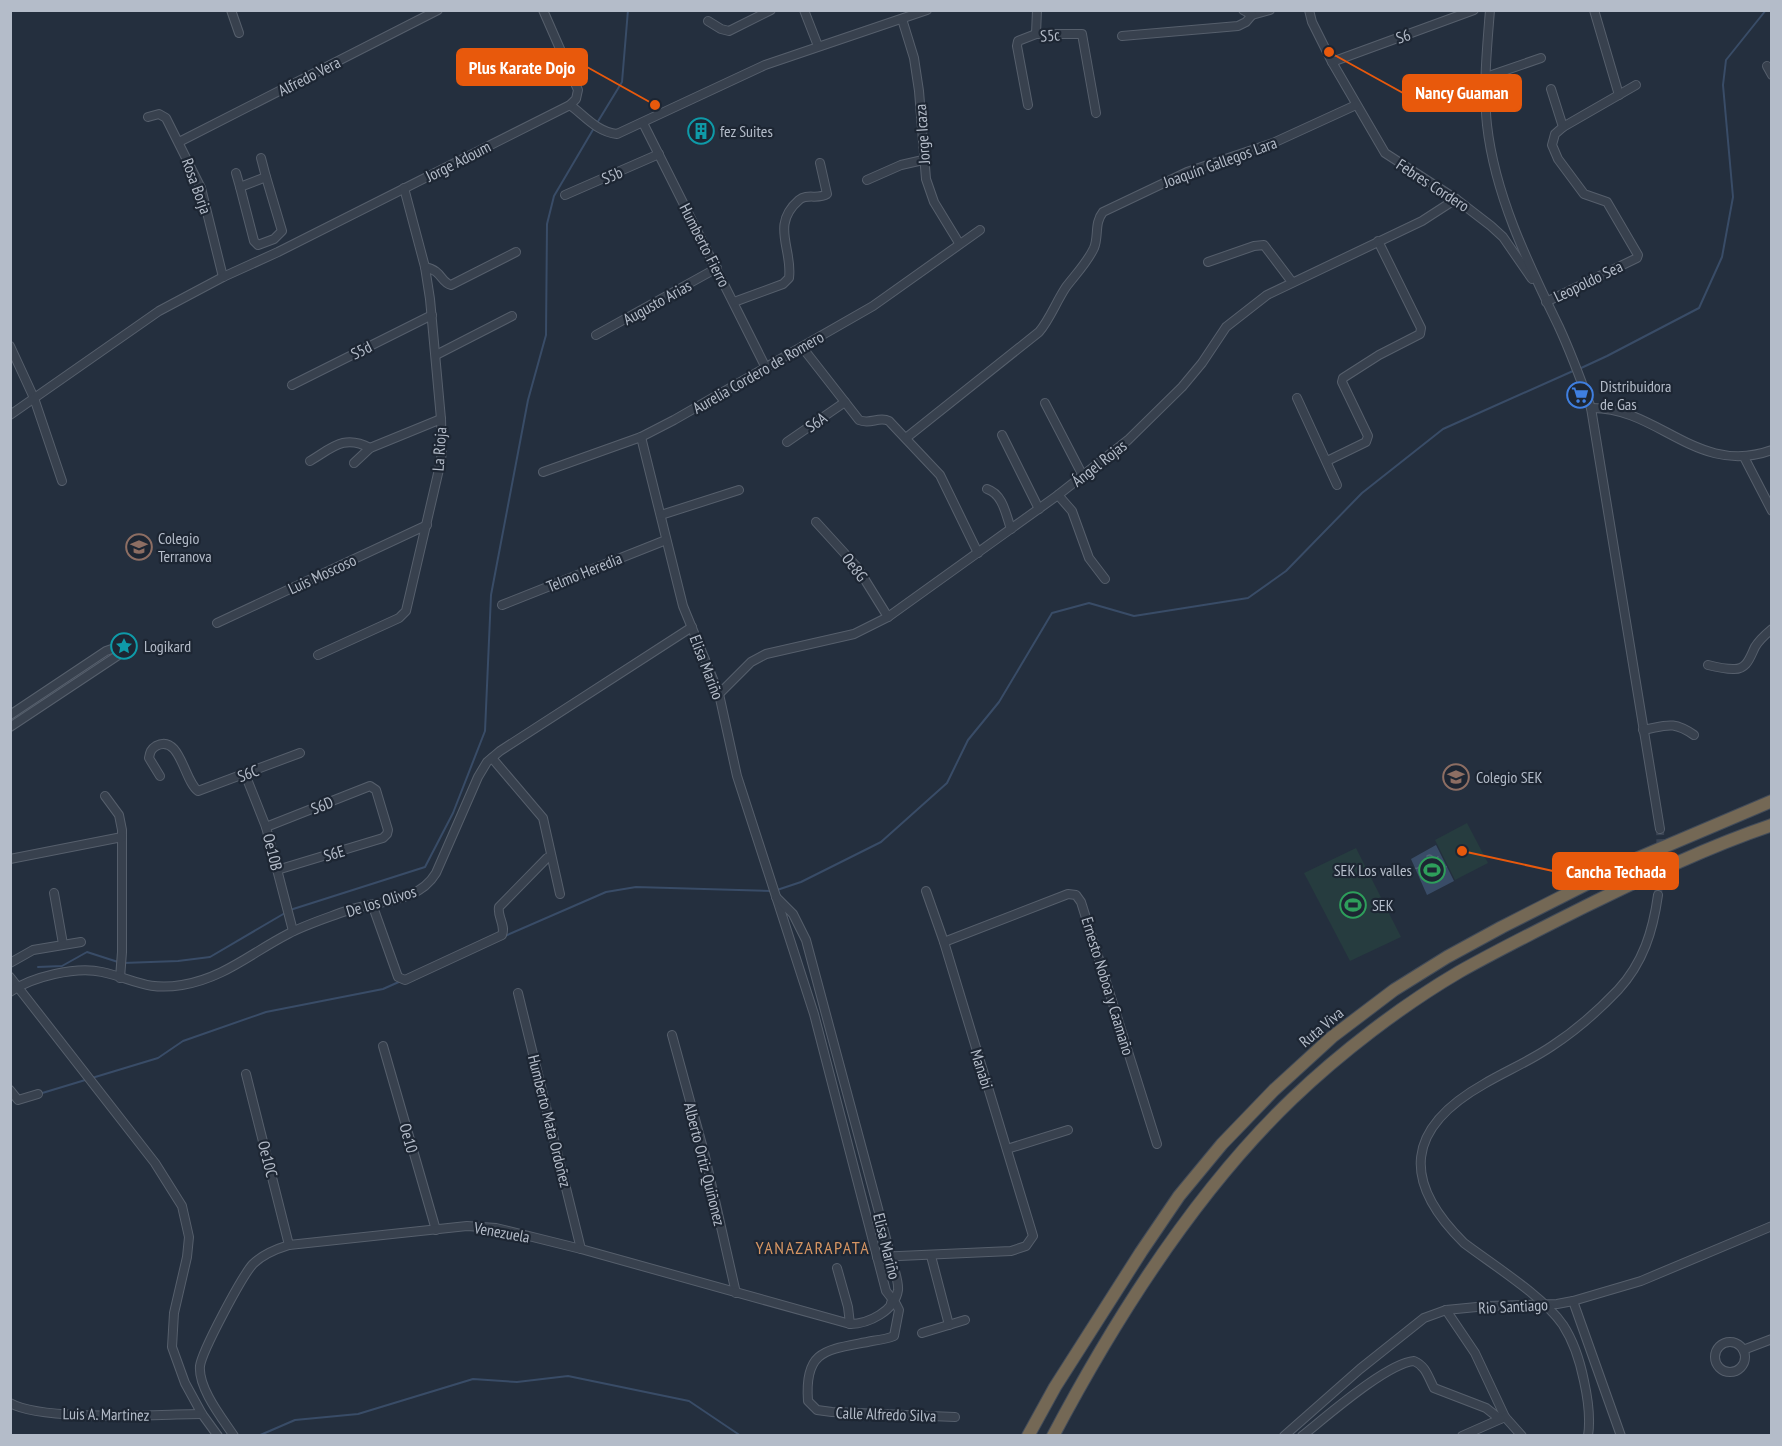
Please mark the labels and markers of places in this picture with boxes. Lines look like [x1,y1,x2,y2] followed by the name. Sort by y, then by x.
[457,49,587,85] callout: Plus Karate Dojo
[1403,75,1521,111] callout: Nancy Guaman
[686,116,716,146] building icon: fez Suites
[720,121,773,141] place label: fez Suites
[1600,376,1672,414] place label: Distribuidora de Gas
[1565,380,1595,410] supermarket icon: Distribuidora de Gas
[158,528,212,566] place label: Colegio Terranova
[124,532,154,562] school or university icon: Colegio Terranova
[109,631,139,661] place icon: Logikard
[144,636,191,656] place label: Logikard
[1441,762,1471,792] school or university icon: Colegio SEK
[1476,767,1542,787] place label: Colegio SEK
[1553,853,1678,889] callout: Cancha Techada
[1417,855,1447,885] sports icon: SEK Los valles
[1334,860,1412,880] place label: SEK Los valles
[1338,890,1368,920] sports icon: SEK
[1372,895,1394,915] place label: SEK

